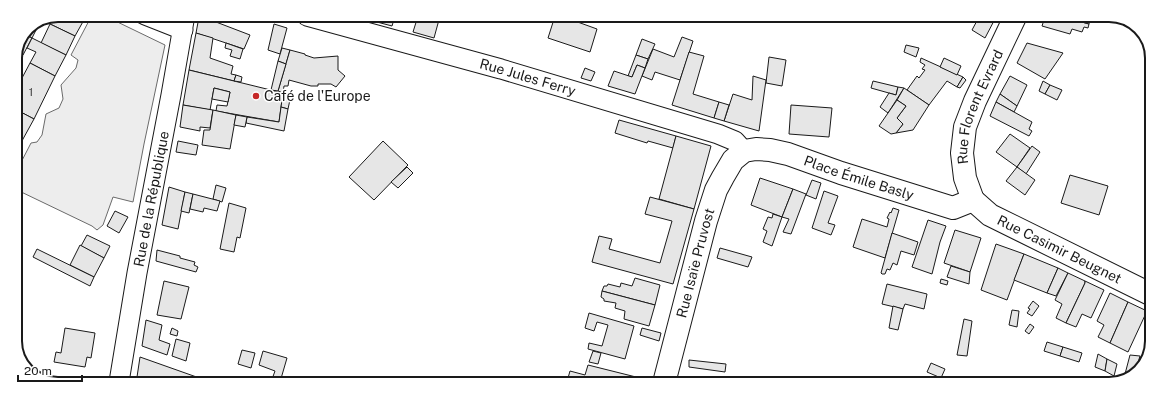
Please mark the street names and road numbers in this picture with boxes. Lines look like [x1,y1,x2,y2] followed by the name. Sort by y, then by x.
[954,47,1006,165] street label: Rue Florent Evrard
[478,56,578,99] street label: Rue Jules Ferry
[130,130,172,268] street label: Rue de la République
[802,152,916,203] street label: Place Émile Basly
[673,206,718,320] street label: Rue Isaïe Pruvost
[995,212,1124,287] street label: Rue Casimir Beugnet

